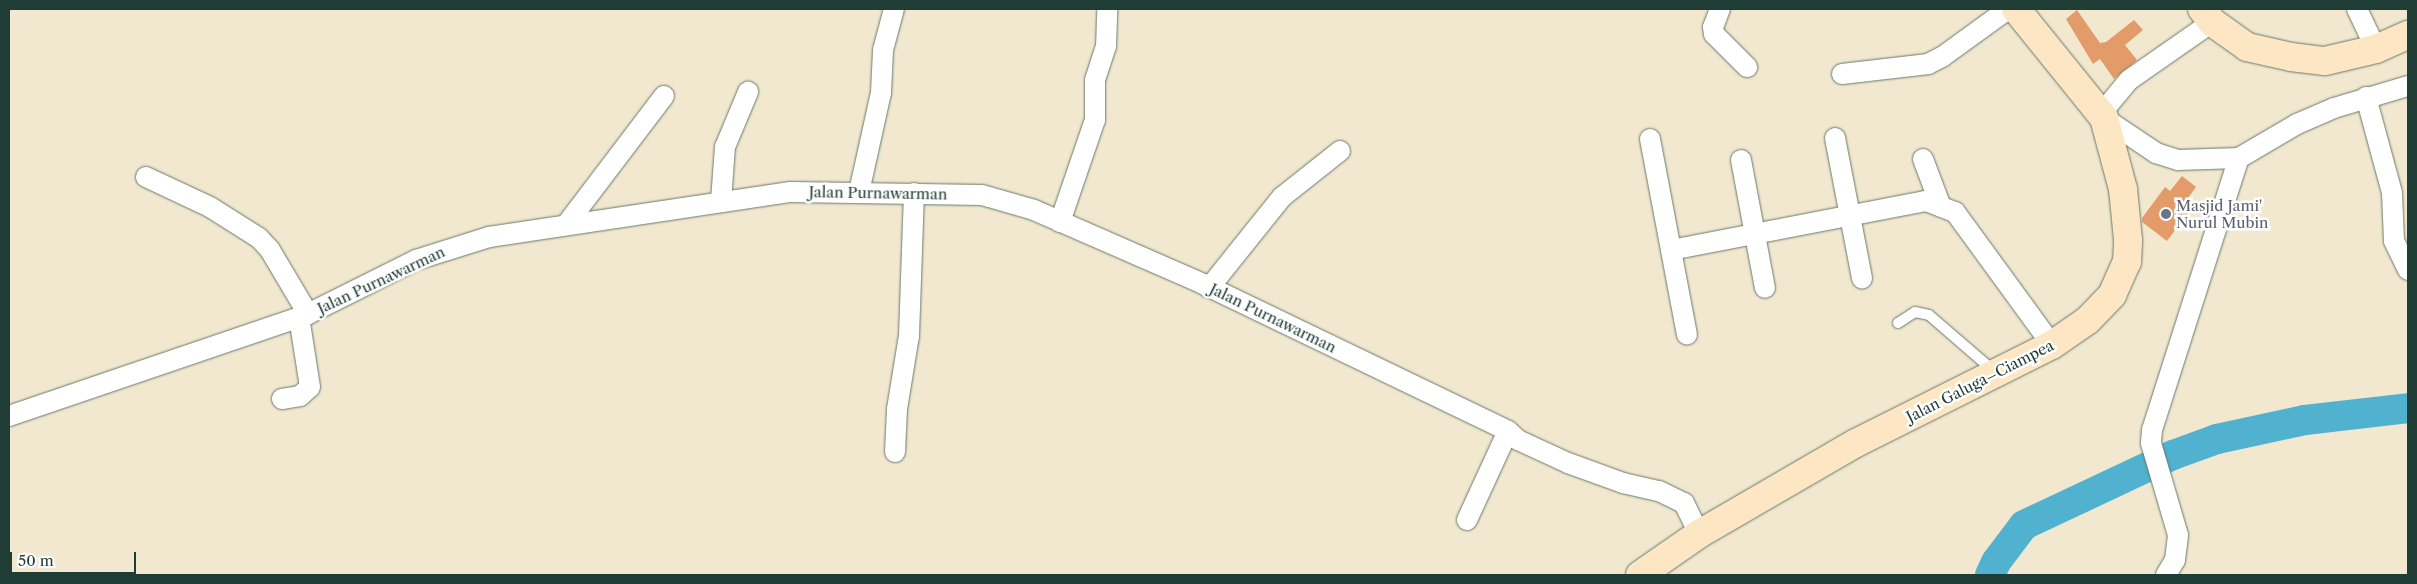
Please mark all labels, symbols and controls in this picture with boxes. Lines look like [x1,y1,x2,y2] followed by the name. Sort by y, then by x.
[809,183,947,203] street label: Jalan Purnawarman
[2176,196,2268,231] place label: Masjid Jami' Nurul Mubin
[2160,208,2172,220] marker: Masjid Jami' Nurul Mubin
[314,243,448,317] street label: Jalan Purnawarman
[1207,280,1339,356] street label: Jalan Purnawarman
[1903,336,2057,426] street label: Jalan Galuga–Ciampea
[12,542,139,574] scale bar
[18,551,54,570] text: 50 m

